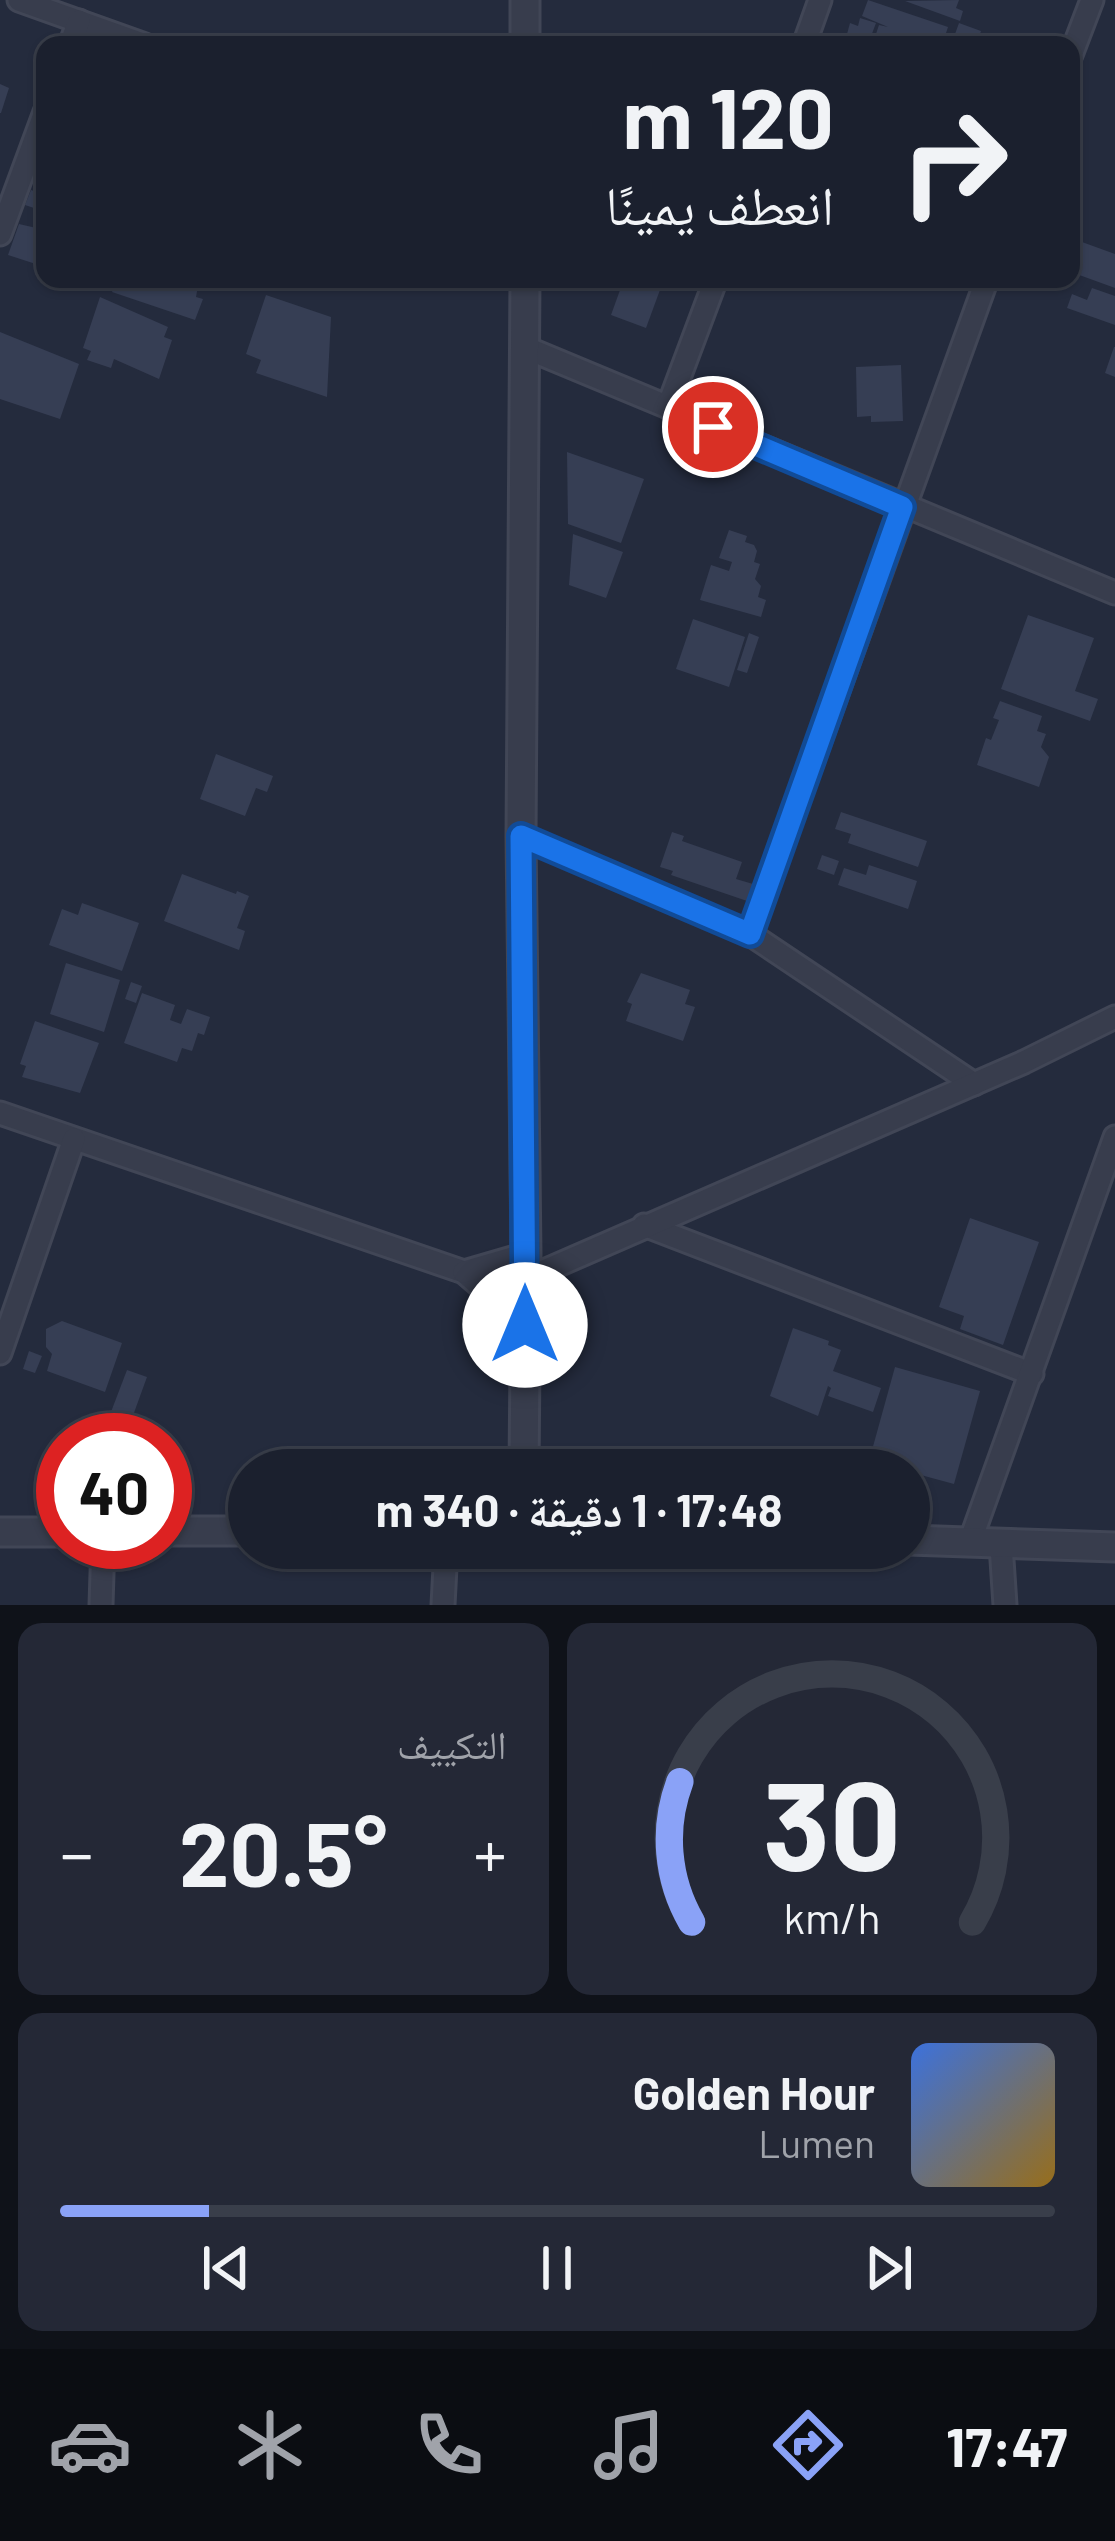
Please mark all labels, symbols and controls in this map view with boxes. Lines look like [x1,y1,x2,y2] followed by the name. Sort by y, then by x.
[622,65,834,166] text: 120 m
[876,84,1032,240] icon: right
[605,171,834,236] text: انعطف يمينًا
[662,376,764,478] pin
[680,394,746,460] icon: arrive
[462,1262,588,1388] position arrow
[36,1413,192,1569] speed limit sign: 40
[376,1482,782,1536] text: 17:48 · 1 دقيقة · 340 m
[397,1720,507,1767] text: التكييف
[762,1746,901,1896] text: 30
[179,1797,387,1905] text: 20.5°
[60,1812,93,1891] text: −
[473,1812,506,1891] text: +
[783,1891,880,1943] text: km/h
[633,2065,875,2119] text: Golden Hour
[758,2119,875,2166] text: Lumen
[193,2235,259,2301] icon: previous
[524,2235,590,2301] icon: pause
[856,2235,922,2301] icon: next
[48,2403,132,2487] icon: car
[228,2403,312,2487] icon: climate
[407,2403,491,2487] icon: phone
[587,2403,671,2487] icon: music
[766,2403,850,2487] icon: directions
[946,2413,1067,2478] text: 17:47

